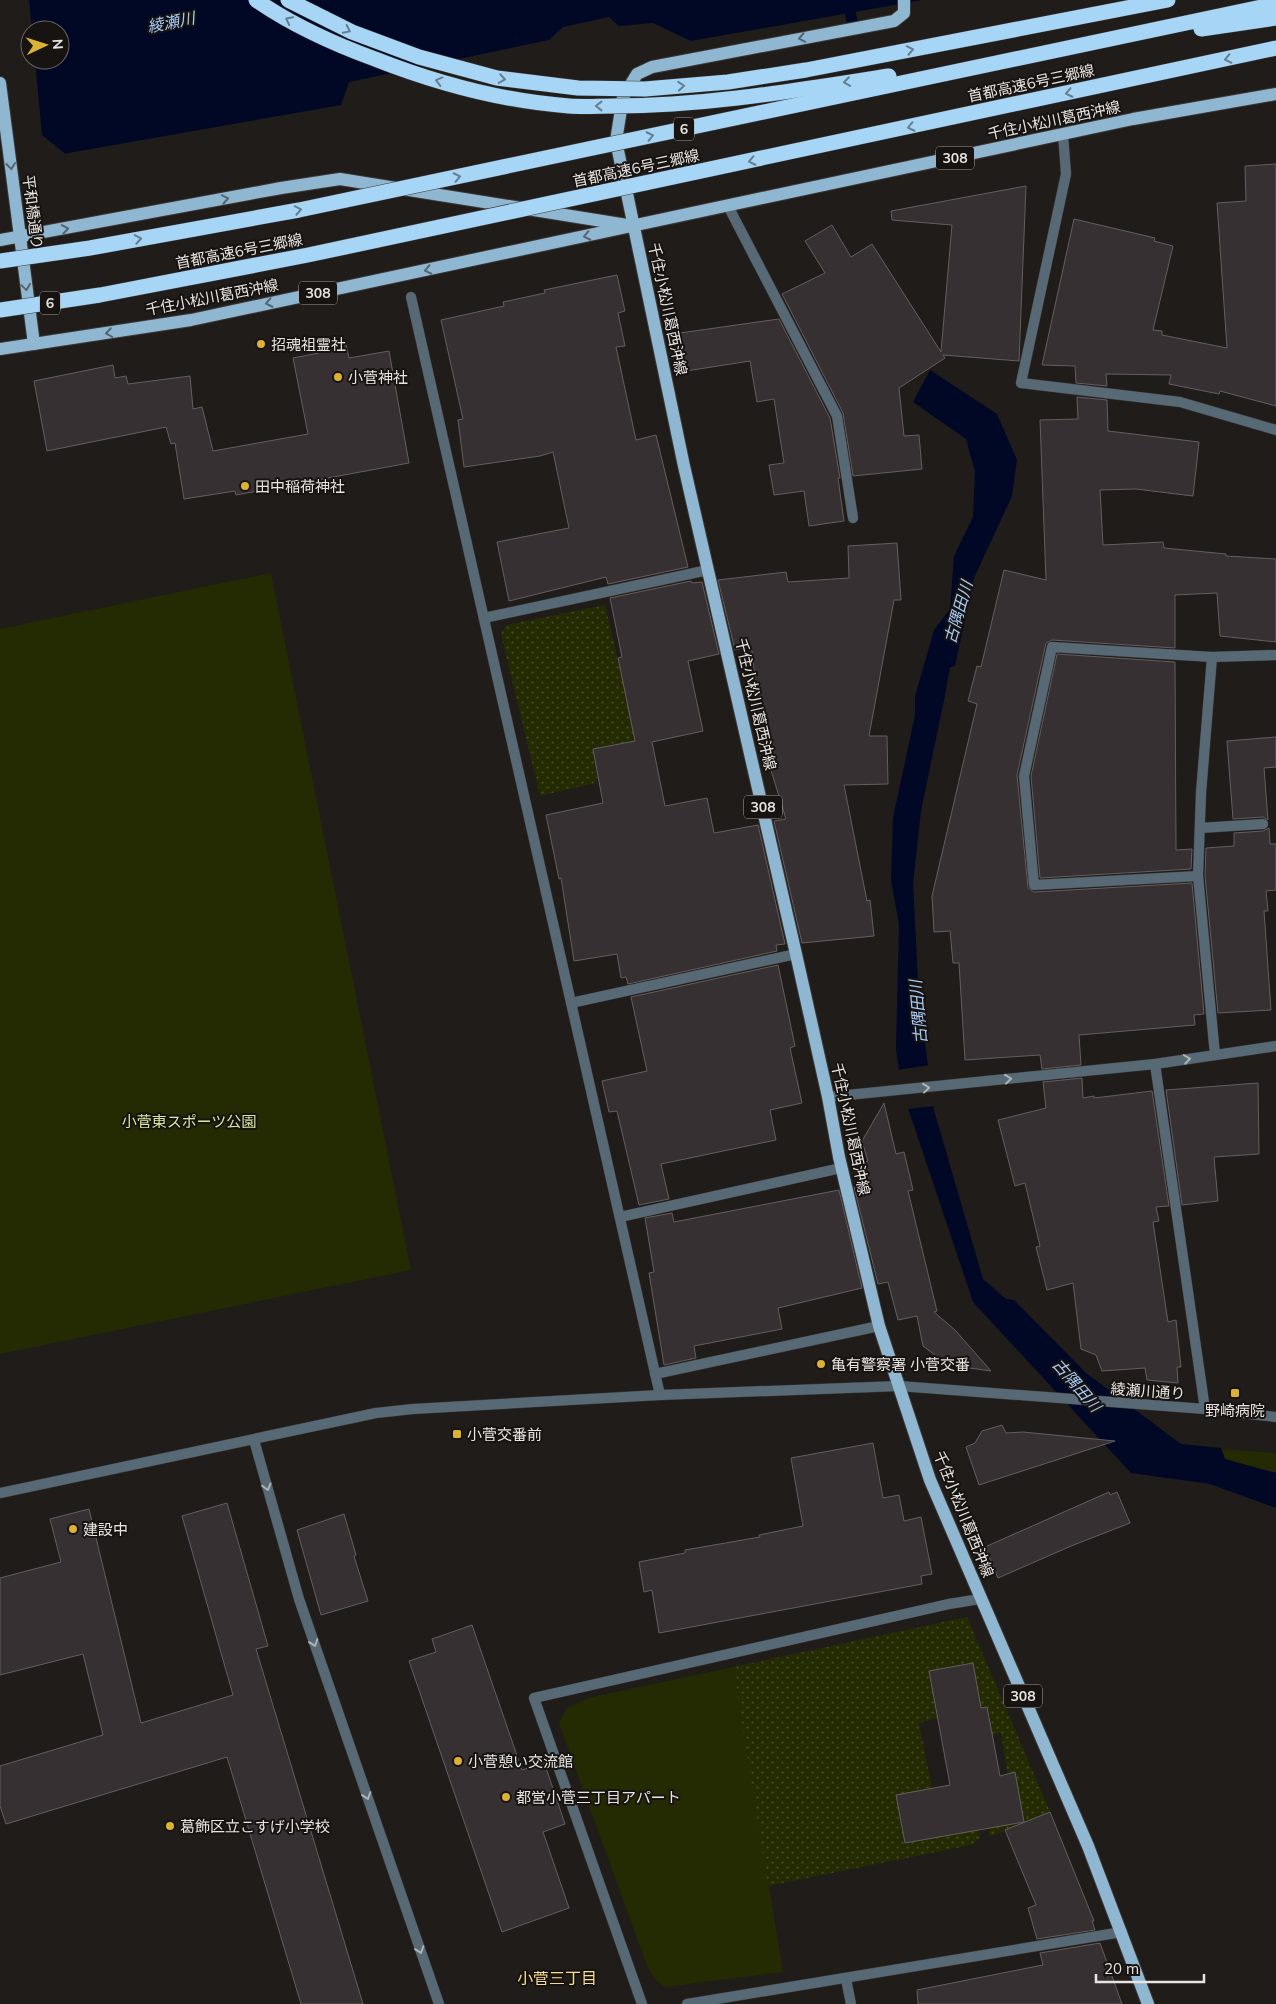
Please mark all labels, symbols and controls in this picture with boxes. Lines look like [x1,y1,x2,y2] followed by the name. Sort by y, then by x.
[146,7,198,36] water label: 綾瀬川
[285,16,294,26] one-way arrow
[20,20,70,70] north arrow
[342,23,351,34] one-way arrow
[798,33,807,43] one-way arrow
[49,38,67,50] text: N
[906,46,915,56] one-way arrow
[1224,53,1233,64] one-way arrow
[966,60,1096,106] street label: 首都高速6号三郷線
[497,73,506,83] one-way arrow
[434,76,443,87] one-way arrow
[843,77,851,87] one-way arrow
[677,81,685,92] one-way arrow
[1065,87,1074,98] one-way arrow
[986,97,1122,143] street label: 千住小松川葛西沖線
[594,101,602,111] one-way arrow
[674,118,694,140] road number: 6
[906,121,915,132] one-way arrow
[646,131,655,142] one-way arrow
[571,145,701,191] street label: 首都高速6号三郷線
[936,146,974,170] road number: 308
[747,156,756,166] one-way arrow
[5,161,15,170] one-way arrow
[452,172,461,183] one-way arrow
[19,174,47,250] street label: 平和橋通り
[221,194,229,205] one-way arrow
[293,205,302,216] one-way arrow
[61,224,70,234] one-way arrow
[174,229,304,273] street label: 首都高速6号三郷線
[582,230,591,241] one-way arrow
[133,235,142,245] one-way arrow
[645,241,691,377] street label: 千住小松川葛西沖線
[423,264,432,274] one-way arrow
[144,275,280,319] street label: 千住小松川葛西沖線
[299,282,337,304] road number: 308
[20,283,31,291] one-way arrow
[40,292,60,314] road number: 6
[264,297,273,308] one-way arrow
[105,327,113,337] one-way arrow
[271,335,346,354] place label: 招魂祖霊社
[255,338,267,350] marker: 招魂祖霊社
[348,368,408,387] place label: 小菅神社
[332,371,344,383] marker: 小菅神社
[255,477,345,496] place label: 田中稲荷神社
[239,480,251,492] marker: 田中稲荷神社
[940,577,977,646] water label: 古隅田川
[732,636,780,772] street label: 千住小松川葛西沖線
[744,796,782,819] road number: 308
[905,977,931,1045] water label: 古隅田川
[1183,1054,1191,1065] one-way arrow
[828,1061,874,1197] street label: 千住小松川葛西沖線
[1004,1074,1012,1085] one-way arrow
[922,1082,930,1093] one-way arrow
[122,1112,256,1131] park label: 小菅東スポーツ公園
[1048,1354,1107,1417] water label: 古隅田川
[831,1355,970,1374] place label: 亀有警察署 小菅交番
[815,1358,827,1370] marker: 亀有警察署 小菅交番
[1110,1379,1186,1403] street label: 綾瀬川通り
[1229,1387,1241,1399] marker: 野崎病院
[1205,1401,1265,1420] place label: 野崎病院
[467,1425,542,1444] place label: 小菅交番前
[451,1428,463,1440] marker: 小菅交番前
[930,1448,998,1580] street label: 千住小松川葛西沖線
[262,1483,272,1491] one-way arrow
[83,1520,128,1539] place label: 建設中
[67,1523,79,1535] marker: 建設中
[308,1638,318,1646] one-way arrow
[1004,1684,1042,1708] road number: 308
[468,1752,573,1771] place label: 小菅憩い交流館
[452,1755,464,1767] marker: 小菅憩い交流館
[516,1788,681,1807] place label: 都営小菅三丁目アパート
[361,1791,371,1800] one-way arrow
[500,1791,512,1803] marker: 都営小菅三丁目アパート
[180,1817,330,1836] place label: 葛飾区立こすげ小学校
[164,1820,176,1832] marker: 葛飾区立こすげ小学校
[414,1945,424,1954] one-way arrow
[1096,1952,1204,1984] scale bar
[1104,1959,1139,1978] text: 20 m
[517,1968,597,1988] district label: 小菅三丁目

